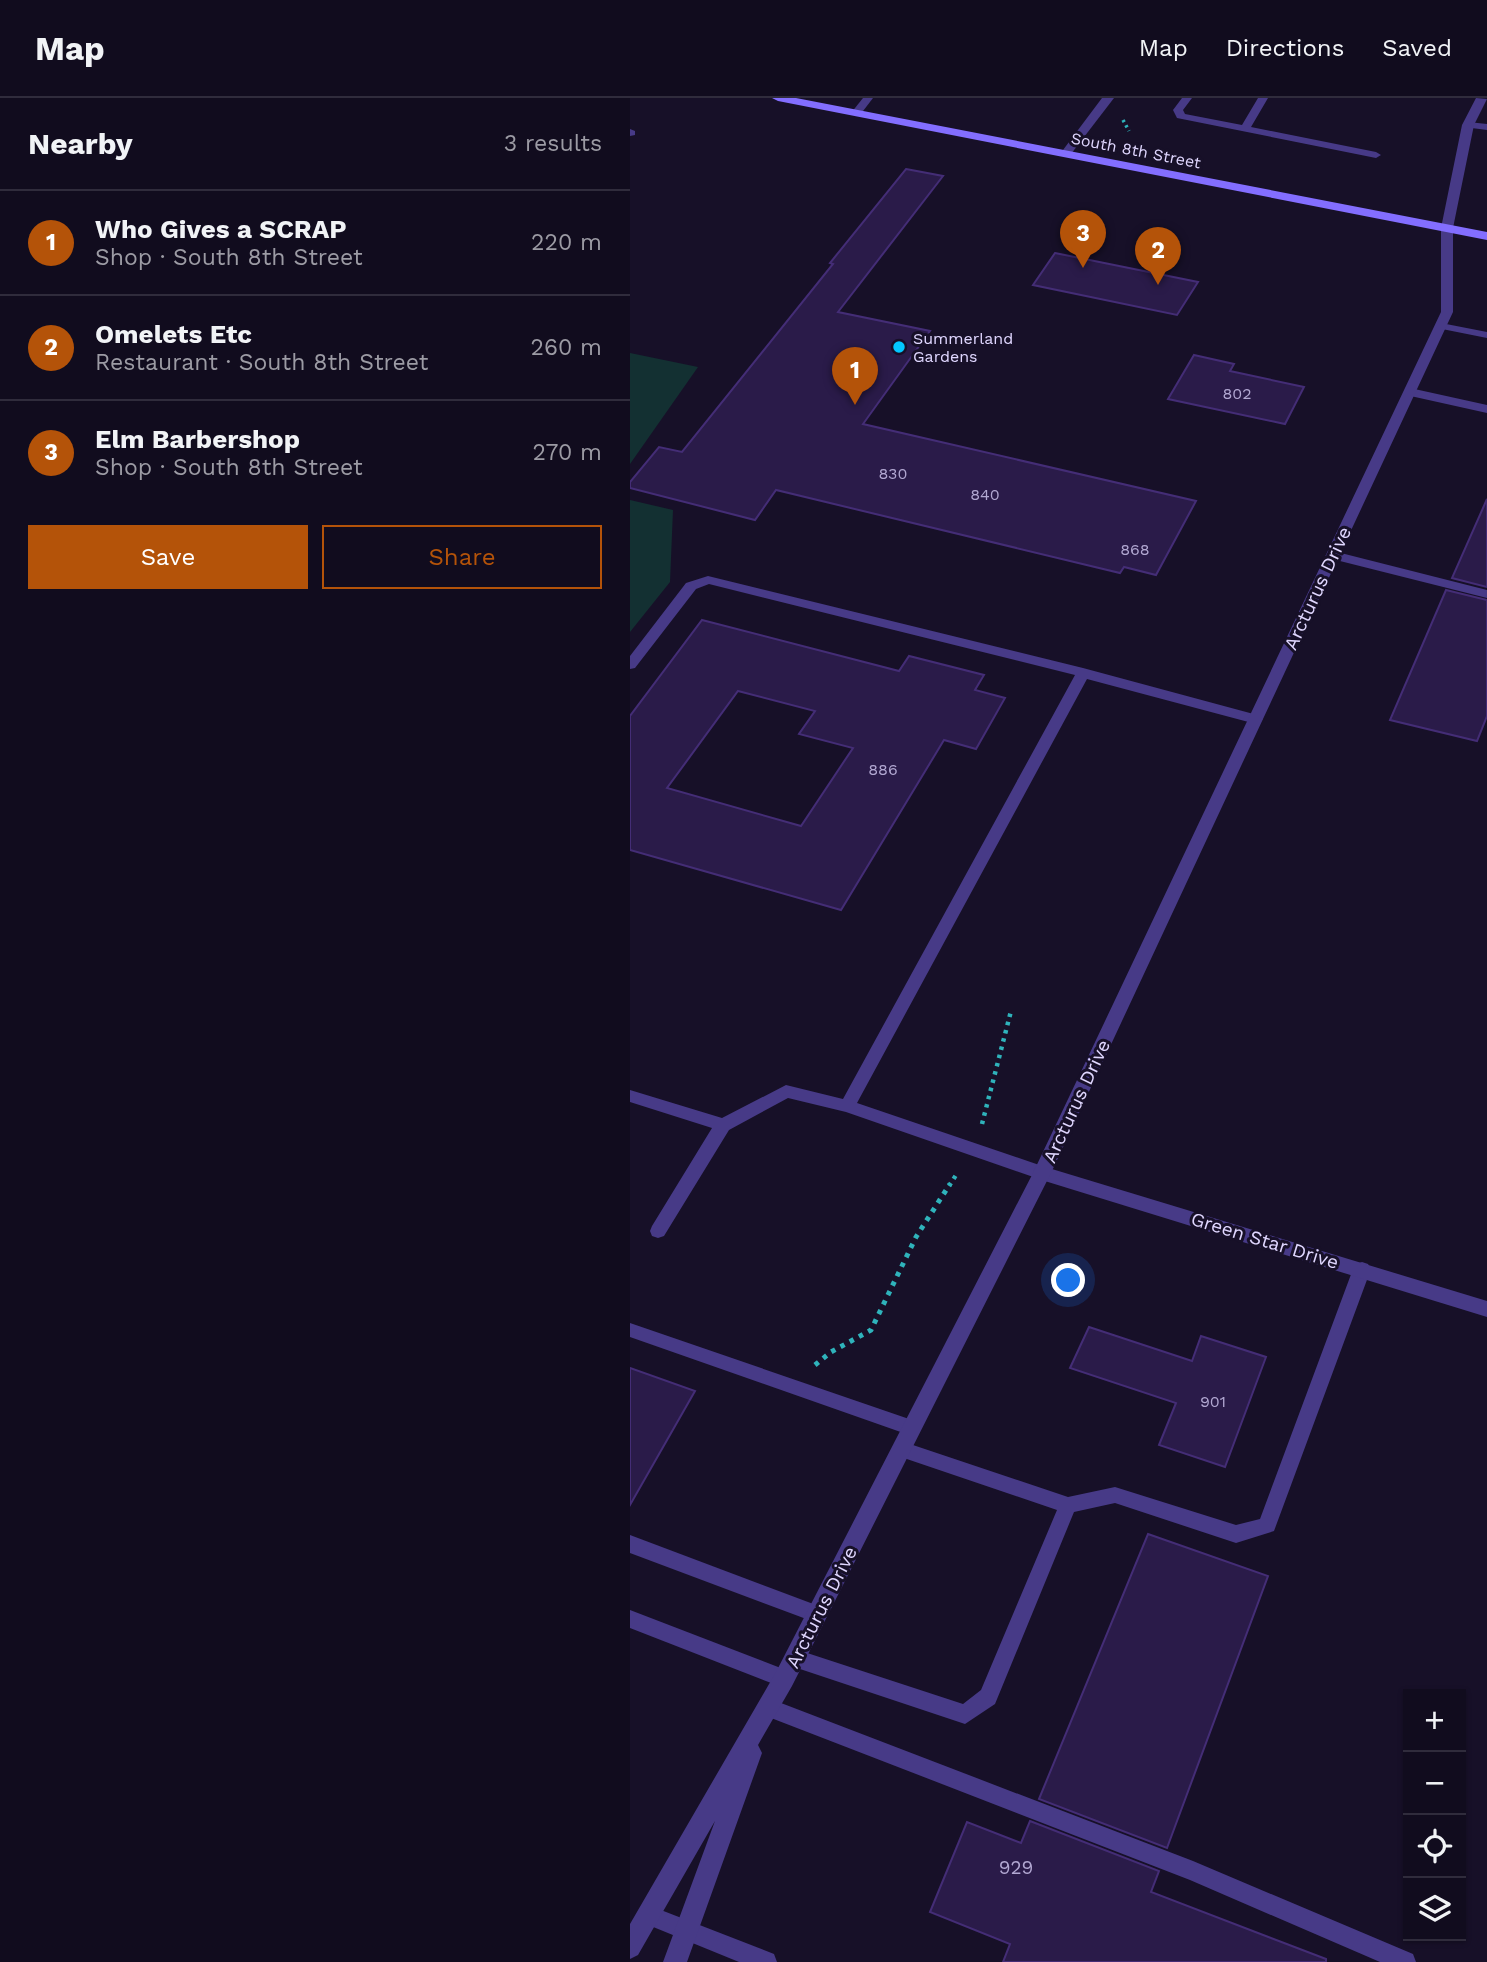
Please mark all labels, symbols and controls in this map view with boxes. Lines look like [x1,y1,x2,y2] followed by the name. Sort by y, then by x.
[35,29,105,68] text: Map
[1139,34,1188,62] text: Map
[1226,34,1344,62] text: Directions
[1382,34,1452,62] text: Saved
[28,126,133,161] text: Nearby
[1069,129,1203,172] street label: South 8th Street
[504,130,602,157] text: 3 results
[1060,210,1106,268] pin: 3
[95,214,347,244] text: Who Gives a SCRAP
[1135,227,1181,285] pin: 2
[46,229,56,256] text: 1
[531,229,602,256] text: 220 m
[95,244,363,271] text: Shop · South 8th Street
[95,319,252,349] text: Omelets Etc
[913,329,1013,366] place label: Summerland Gardens
[44,334,58,361] text: 2
[531,334,602,361] text: 260 m
[891,339,907,355] marker: Summerland Gardens
[832,347,878,405] pin: 1
[95,349,428,376] text: Restaurant · South 8th Street
[1222,384,1252,403] house number: 802
[95,424,300,454] text: Elm Barbershop
[44,439,58,466] text: 3
[533,439,602,466] text: 270 m
[95,454,363,481] text: Shop · South 8th Street
[879,464,907,483] house number: 830
[970,485,1000,504] house number: 840
[1279,523,1356,654] street label: Arcturus Drive
[28,525,308,589] button: Save
[322,525,602,589] button: Share
[1120,540,1150,559] house number: 868
[868,760,898,779] house number: 886
[1038,1036,1115,1167] street label: Arcturus Drive
[1188,1207,1342,1274] street label: Green Star Drive
[1051,1263,1085,1297] your location
[1200,1392,1226,1411] house number: 901
[781,1543,862,1672] street label: Arcturus Drive
[1403,1689,1466,1941] map controls
[1403,1689,1466,1752] button: +
[1403,1752,1466,1815] button: −
[1403,1815,1466,1878] button: locate
[999,1856,1033,1879] house number: 929
[1403,1878,1466,1941] button: layers

